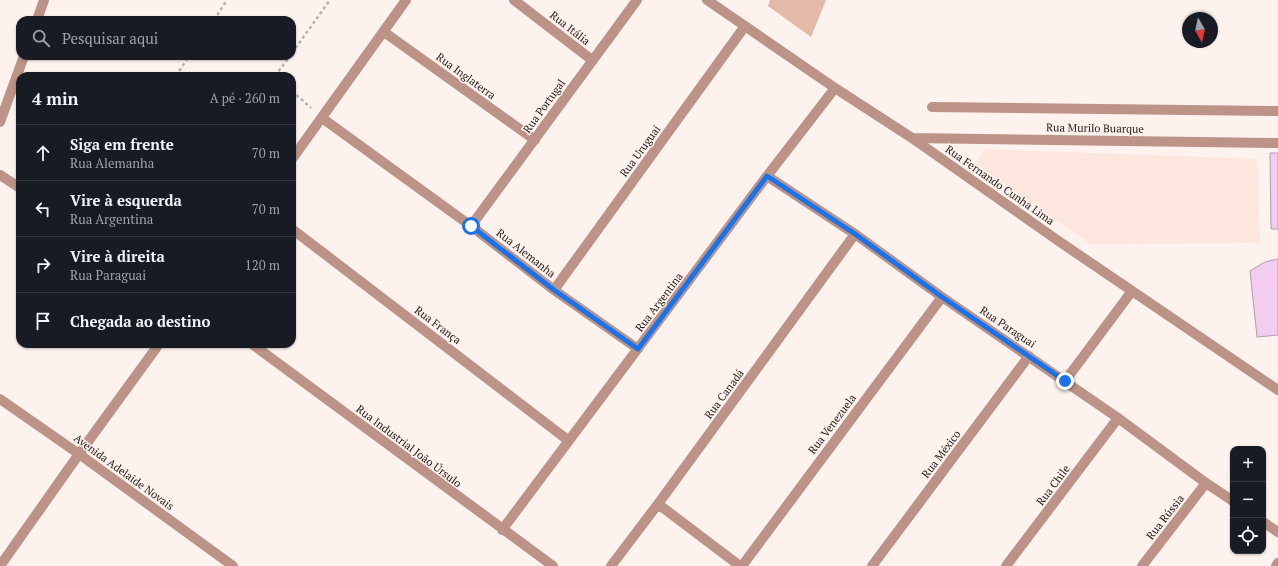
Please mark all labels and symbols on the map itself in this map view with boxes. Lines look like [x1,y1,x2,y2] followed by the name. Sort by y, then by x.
[547,8,593,48] street label: Rua Itália
[1182,12,1218,48] north arrow
[433,50,499,103] street label: Rua Inglaterra
[520,76,568,136] street label: Rua Portugal
[1046,120,1144,136] street label: Rua Murilo Buarque
[617,122,663,180] street label: Rua Uruguai
[943,142,1058,228] street label: Rua Fernando Cunha Lima
[462,217,480,235] route start
[494,226,559,281] street label: Rua Alemanha
[632,269,686,334] street label: Rua Argentina
[412,303,464,347] street label: Rua França
[977,303,1039,351] street label: Rua Paraguai
[701,366,747,422] street label: Rua Canadá
[1056,372,1074,390] route end
[805,391,859,457] street label: Rua Venezuela
[353,402,465,490] street label: Rua Industrial João Úrsulo
[918,427,964,481] street label: Rua México
[71,431,177,513] street label: Avenida Adelaide Novais
[1033,462,1073,508] street label: Rua Chile
[1143,491,1187,542] street label: Rua Rússia

